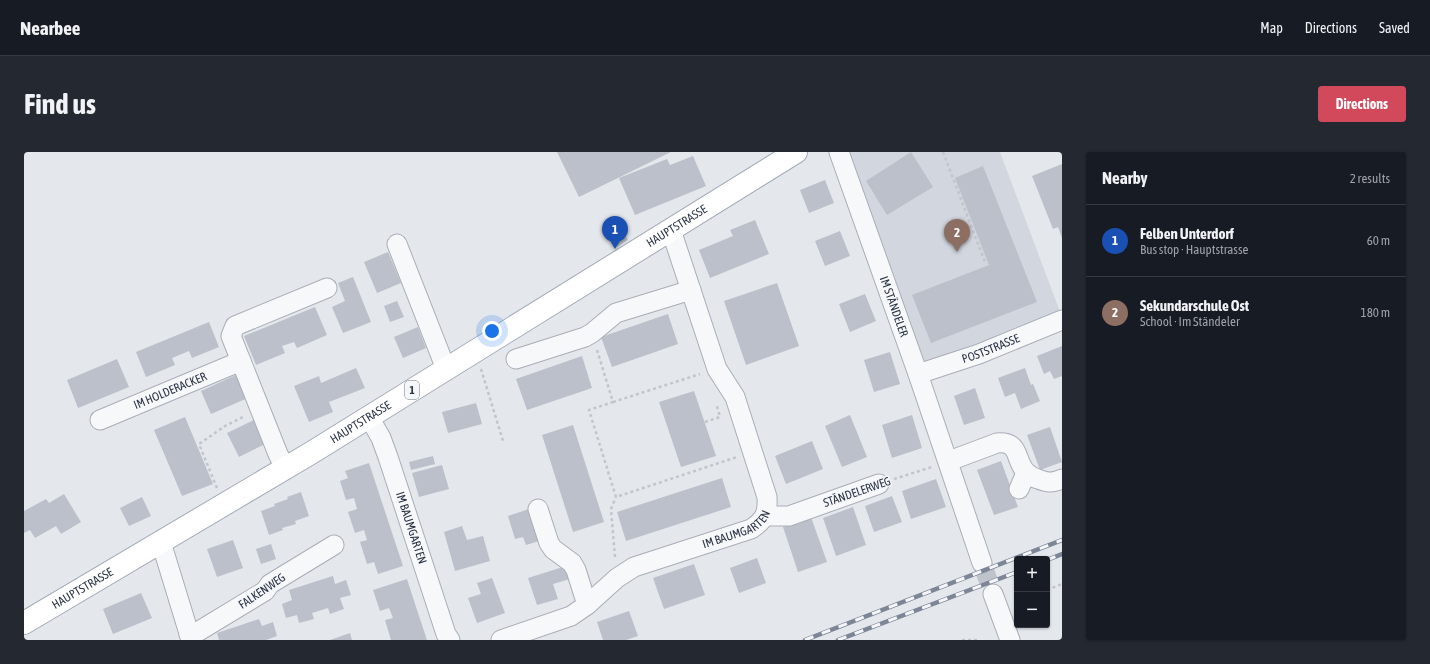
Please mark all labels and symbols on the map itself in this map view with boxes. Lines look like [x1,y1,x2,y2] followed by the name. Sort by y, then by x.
[644,202,710,250] street label: HAUPTSTRASSE
[602,216,628,249] pin: 1
[944,219,970,252] pin: 2
[877,274,911,339] street label: IM STÄNDELER
[482,321,502,341] your location
[960,331,1022,366] street label: POSTSTRASSE
[132,369,209,412] street label: IM HOLDERACKER
[405,381,419,399] road number: 1
[328,398,393,446] street label: HAUPTSTRASSE
[821,474,893,510] street label: STÄNDELERWEG
[393,490,430,566] street label: IM BAUMGARTEN
[701,508,773,551] street label: IM BAUMGARTEN
[49,565,116,612] street label: HAUPTSTRASSE
[236,570,288,612] street label: FALKENWEG

